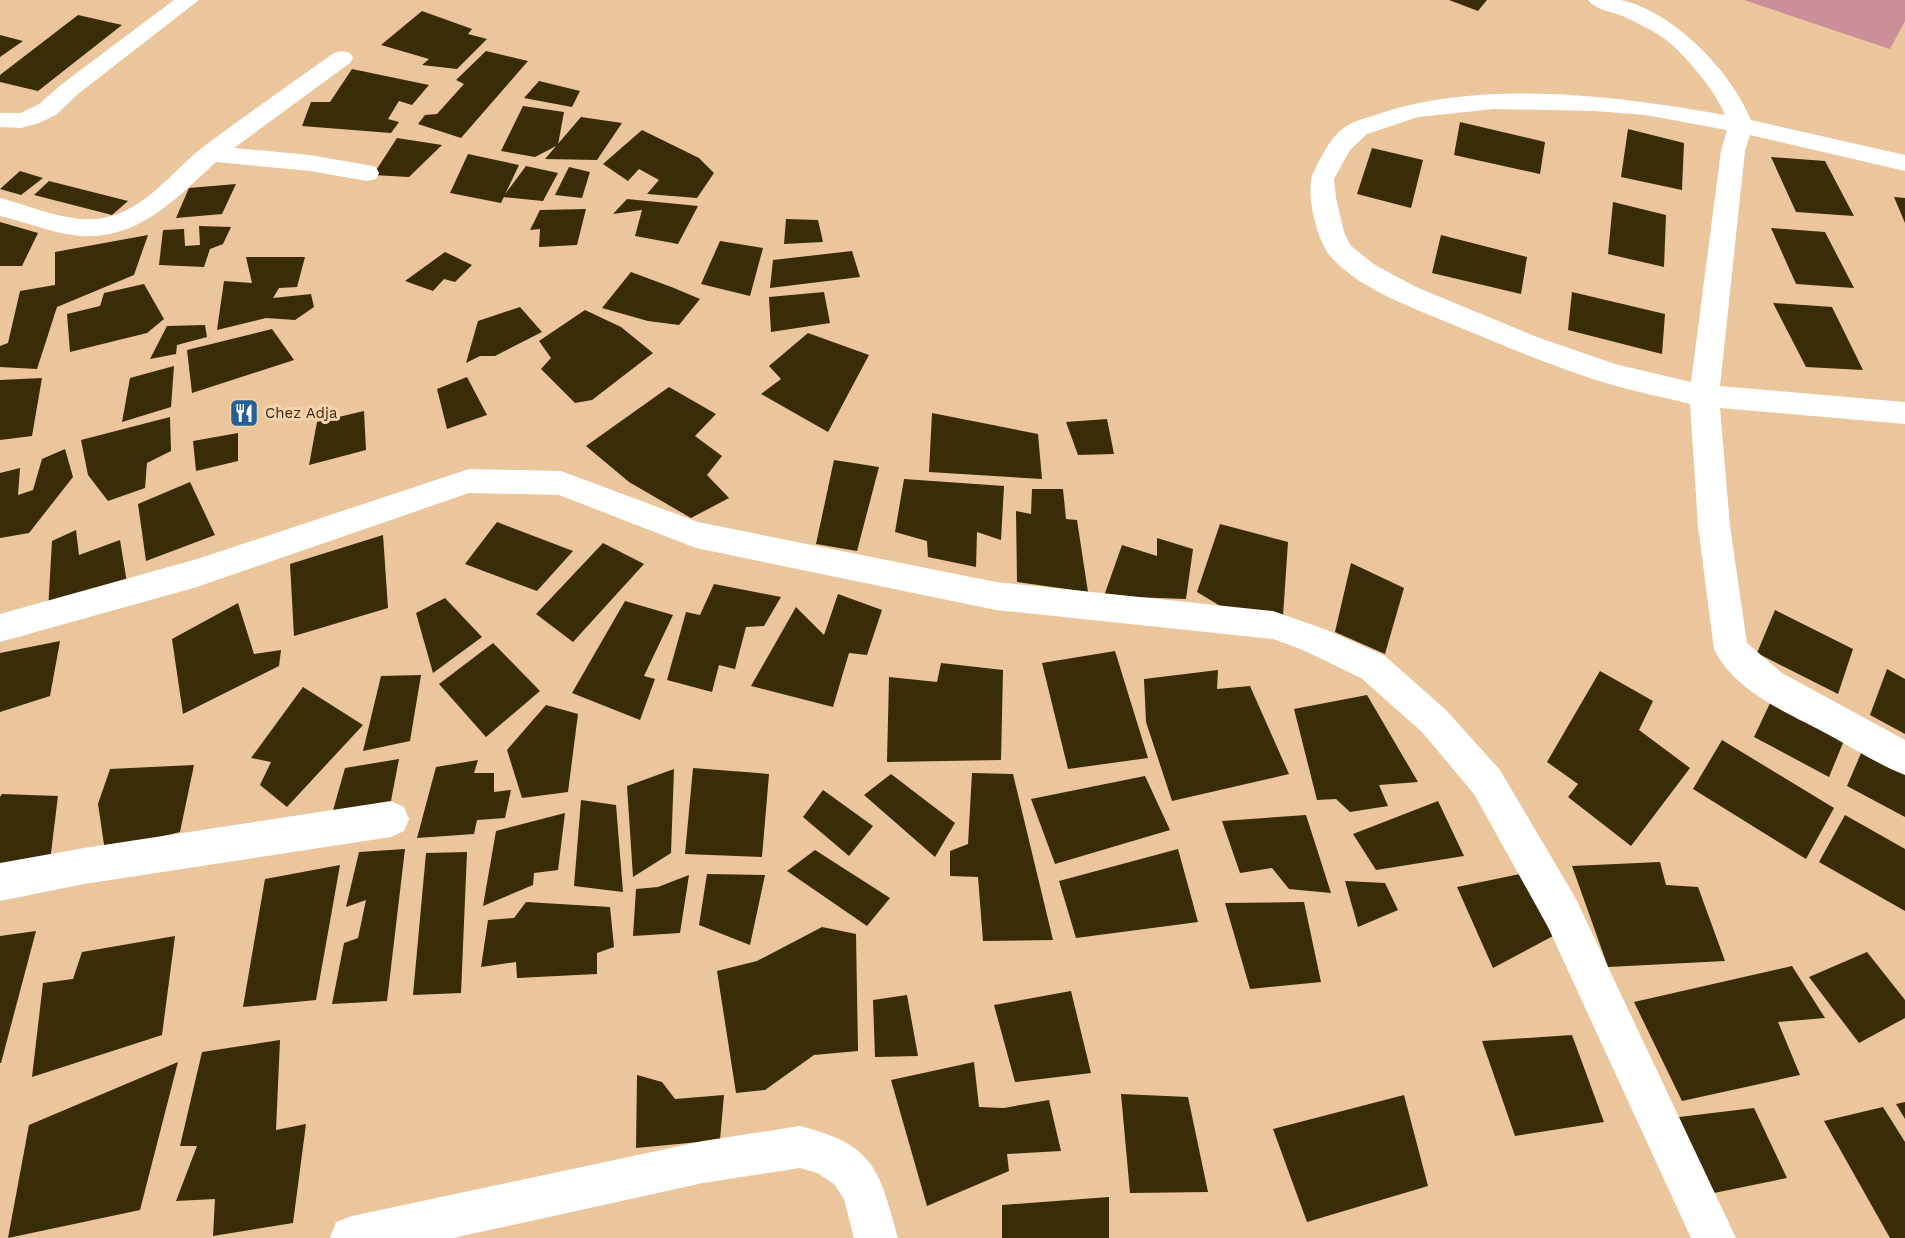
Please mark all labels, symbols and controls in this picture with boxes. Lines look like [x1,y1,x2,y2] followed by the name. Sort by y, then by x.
[228,397,260,429] restaurant icon: Chez Adja
[265,404,338,422] place label: Chez Adja

